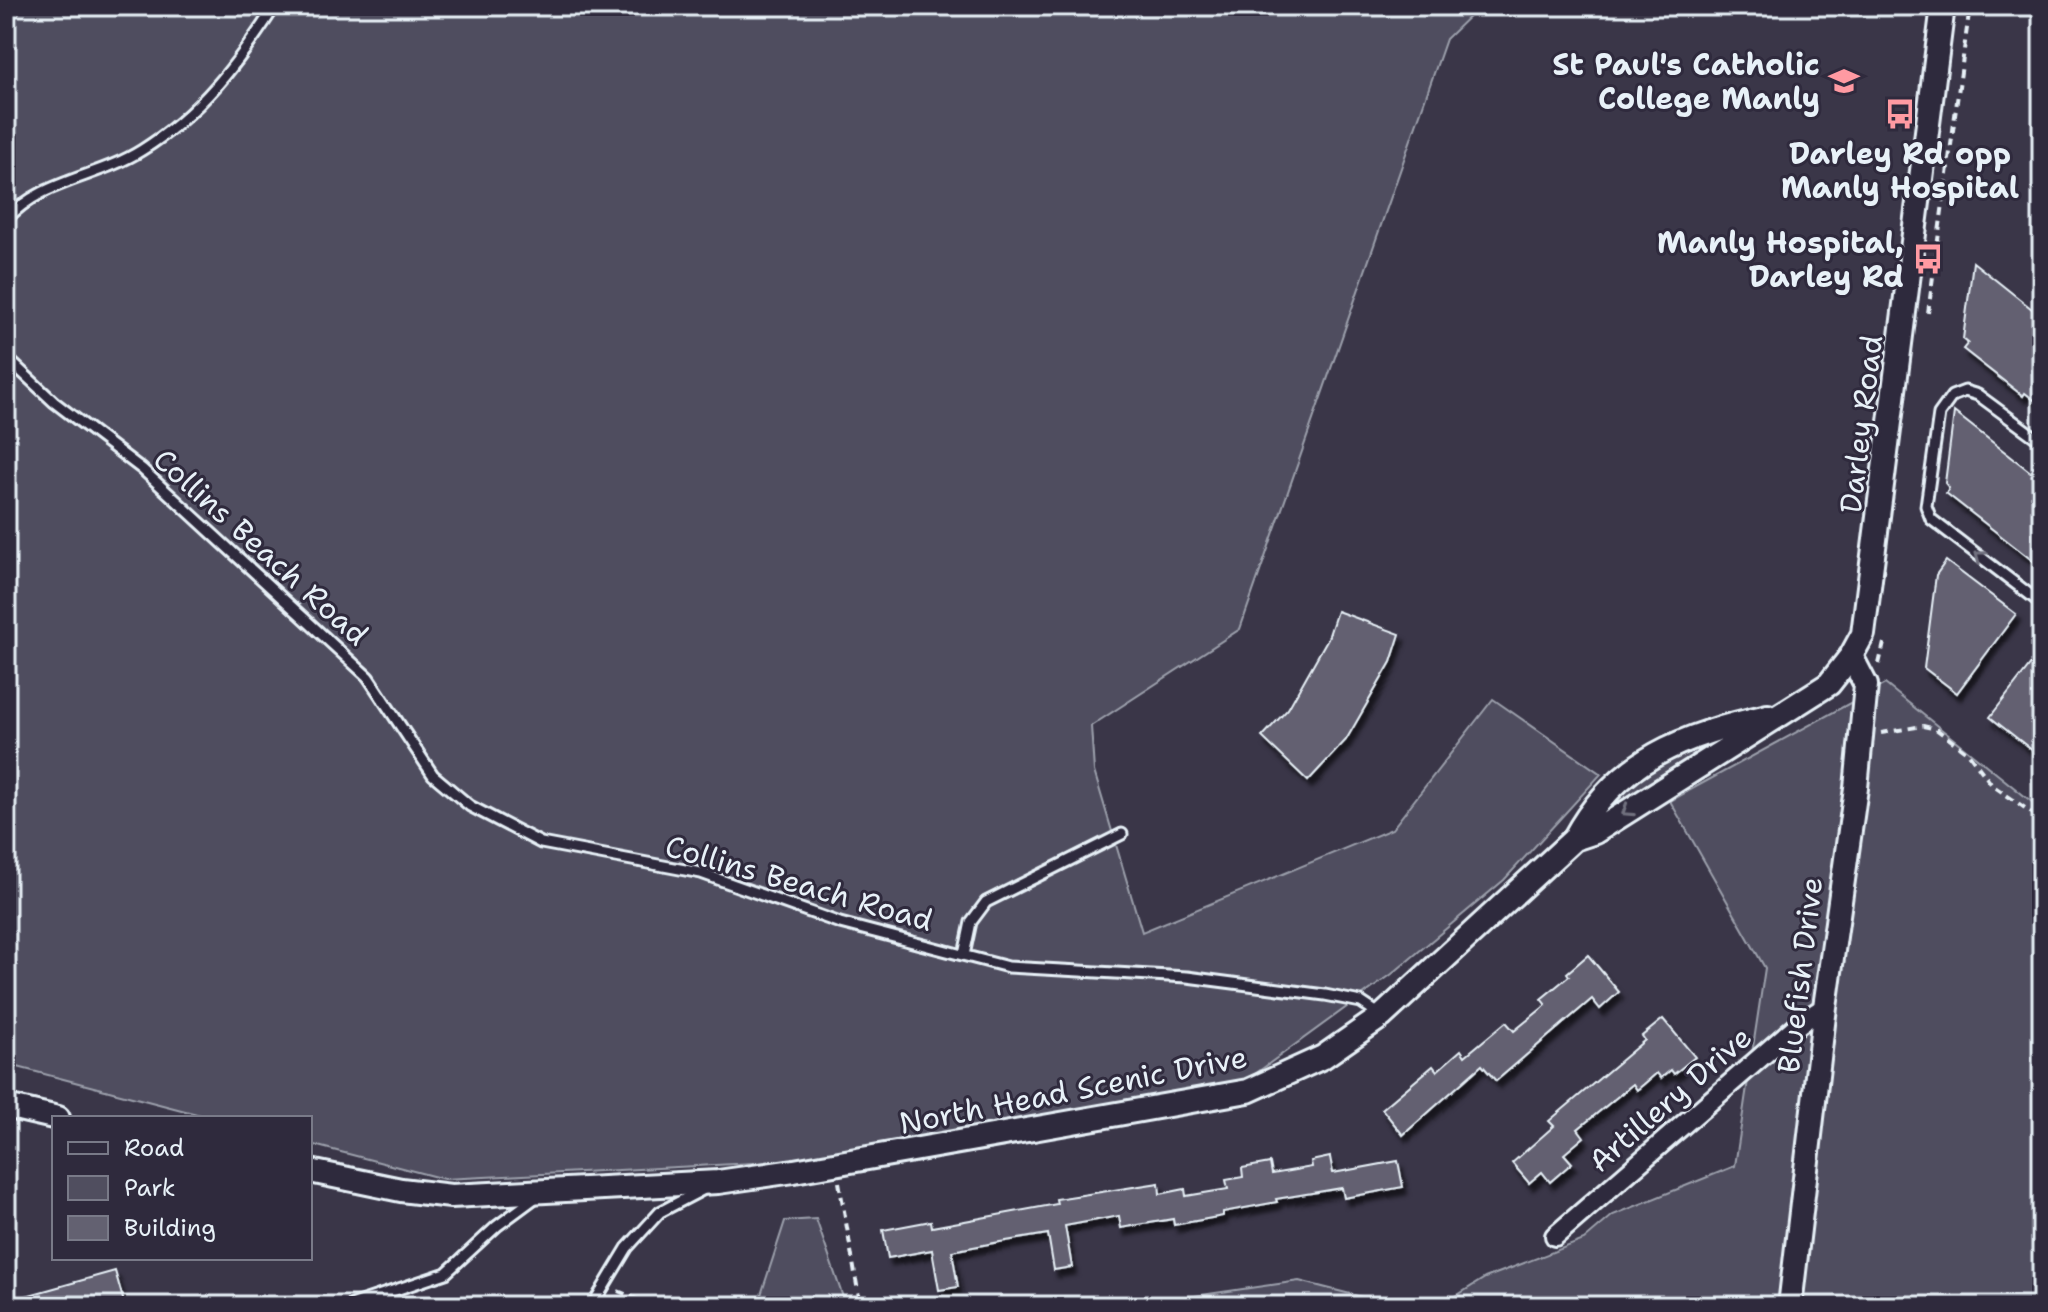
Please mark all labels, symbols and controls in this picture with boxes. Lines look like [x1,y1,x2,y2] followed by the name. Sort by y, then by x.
[1552,44,1820,119] place label: St Paul's Catholic College Manly
[1827,64,1861,98] school or university icon: St Paul's Catholic College Manly
[1883,97,1917,131] bus stop icon: Darley Rd opp Manly Hospital
[1781,133,2019,208] place label: Darley Rd opp Manly Hospital
[1657,222,1904,297] place label: Manly Hospital, Darley Rd
[1911,242,1945,276] bus stop icon: Manly Hospital, Darley Rd
[1830,333,1892,515] street label: Darley Road
[145,439,377,655] street label: Collins Beach Road
[1974,552,1989,566] one-way arrow
[1621,801,1636,816] one-way arrow
[660,825,938,941] street label: Collins Beach Road
[1768,875,1832,1075] street label: Bluefish Drive
[1580,1017,1760,1181] street label: Artillery Drive
[895,1036,1251,1144] street label: North Head Scenic Drive
[52,1116,312,1260] legend
[124,1132,184,1164] text: Road
[124,1172,176,1204] text: Park
[124,1212,216,1244] text: Building

